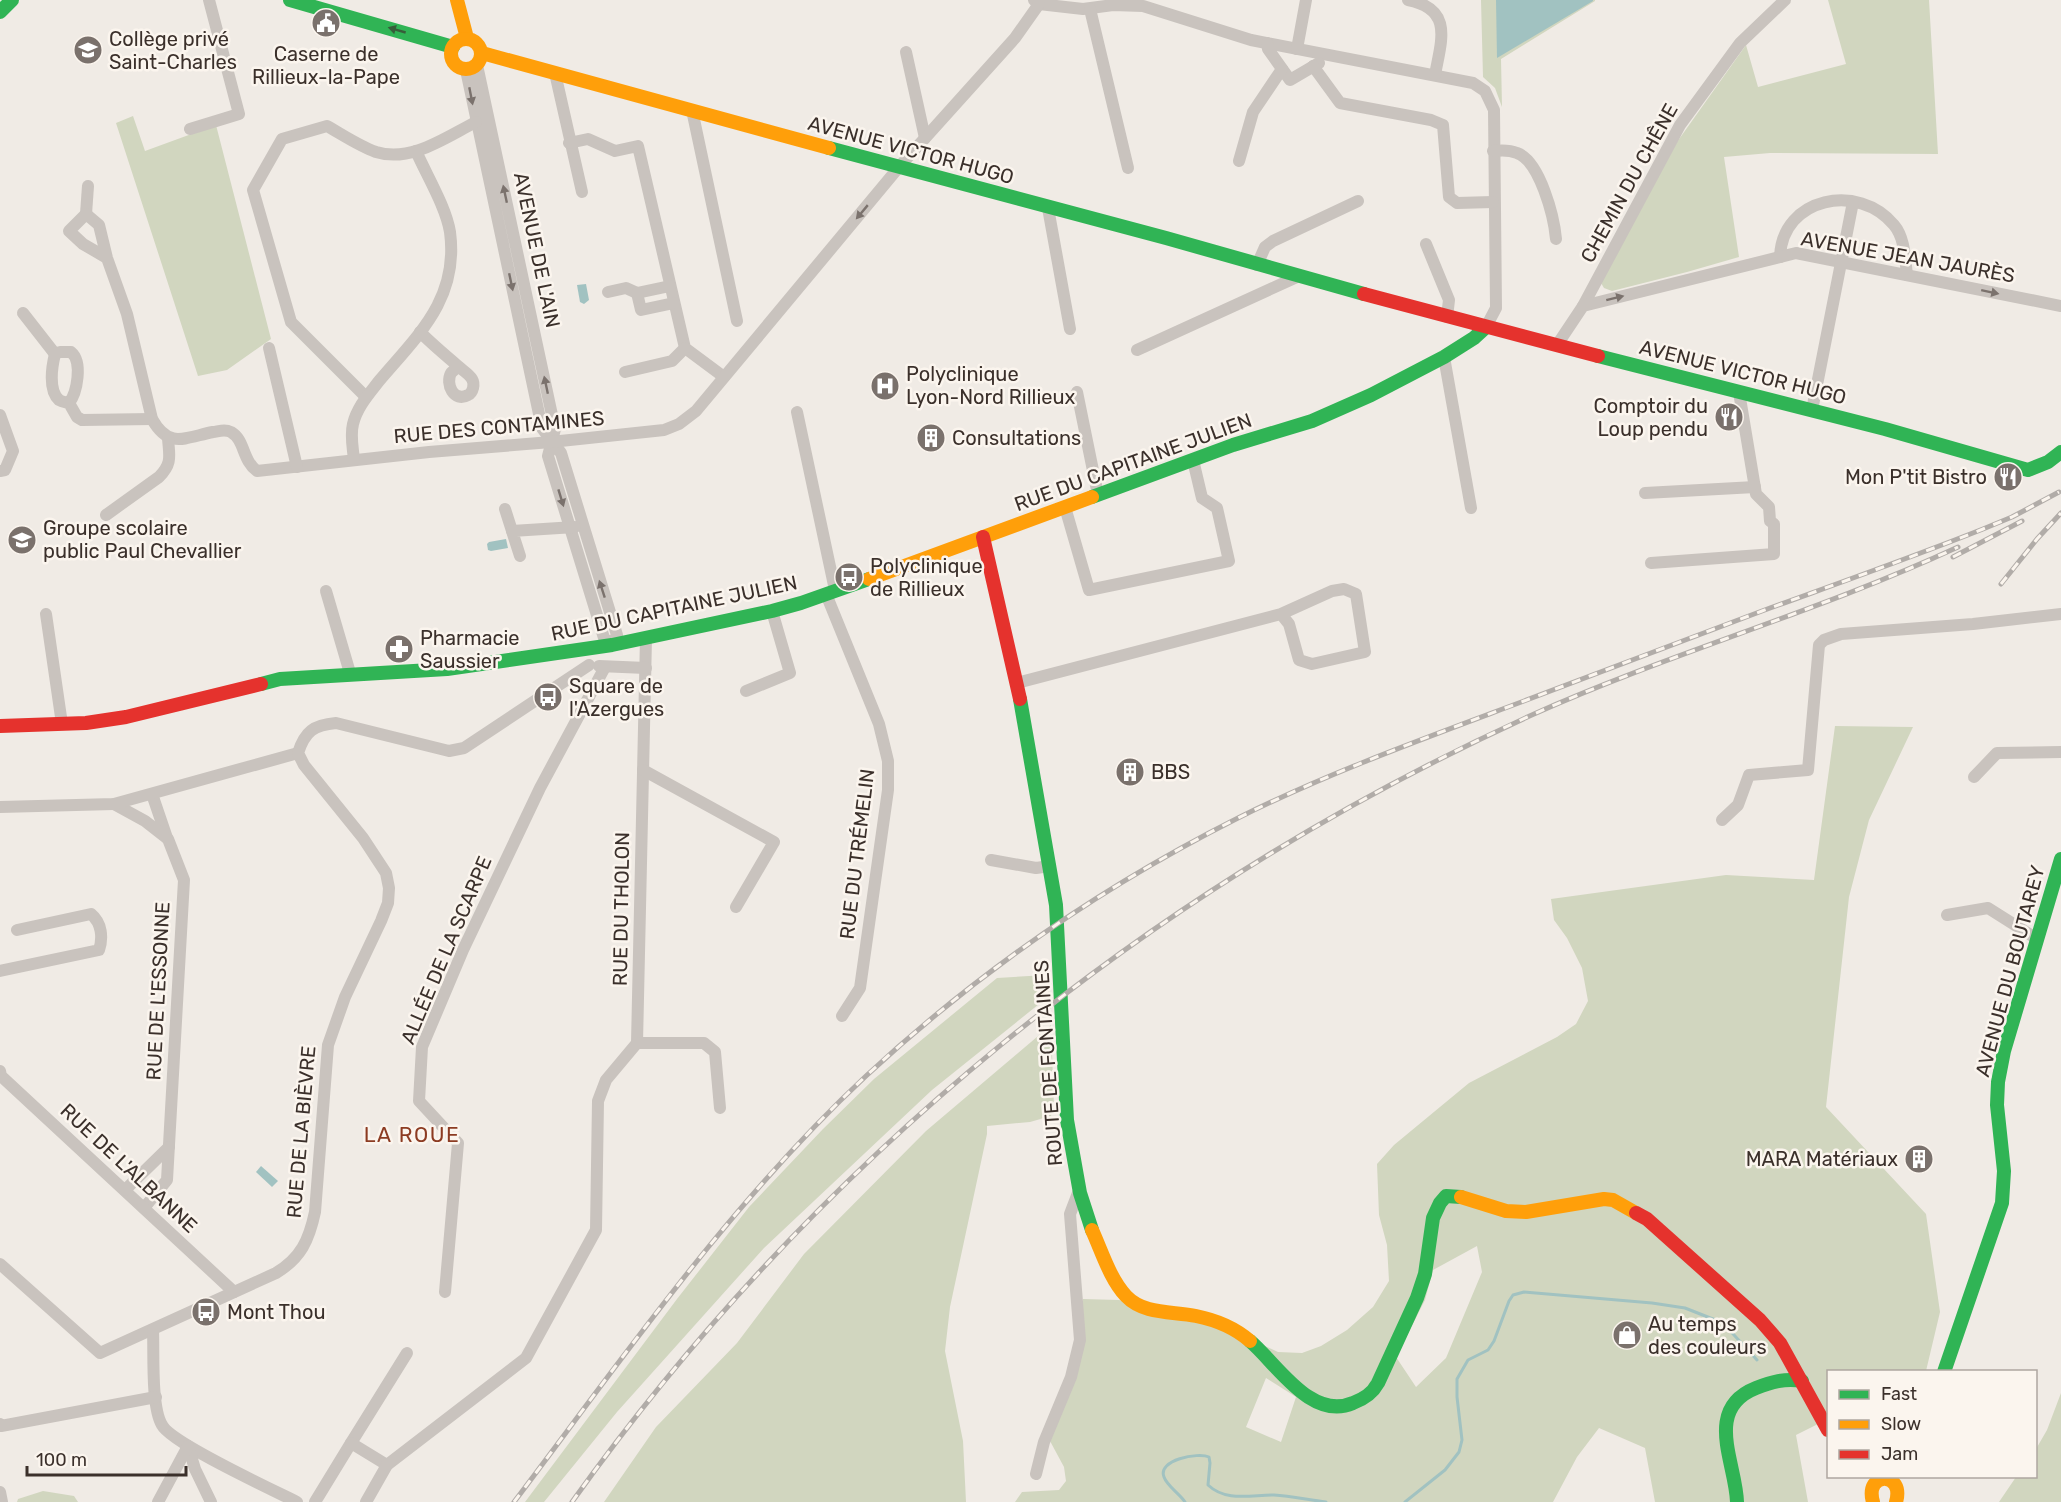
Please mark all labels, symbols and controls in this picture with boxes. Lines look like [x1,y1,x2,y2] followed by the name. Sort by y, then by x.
[310,7,342,39] public building icon: Caserne de Rillieux-la-Pape
[388,25,406,34] one-way arrow
[109,27,237,74] place label: Collège privé Saint-Charles
[72,34,104,66] school or university icon: Collège privé Saint-Charles
[252,42,400,89] place label: Caserne de Rillieux-la-Pape
[467,86,476,105] one-way arrow
[1575,99,1683,267] street label: CHEMIN DU CHÊNE
[805,111,1017,189] street label: AVENUE VICTOR HUGO
[509,170,565,330] street label: AVENUE DE L'AIN
[500,185,509,204] one-way arrow
[856,204,869,219] one-way arrow
[1799,226,2017,288] street label: AVENUE JEAN JAURÈS
[506,273,516,291] one-way arrow
[1980,288,1999,297] one-way arrow
[1606,293,1624,303] one-way arrow
[1637,335,1849,409] street label: AVENUE VICTOR HUGO
[906,362,1075,409] place label: Polyclinique Lyon-Nord Rillieux
[869,370,901,402] hospital icon: Polyclinique Lyon-Nord Rillieux
[541,375,550,394] one-way arrow
[1593,394,1708,441] place label: Comptoir du Loup pendu
[1713,401,1745,433] restaurant icon: Comptoir du Loup pendu
[393,406,605,448] street label: RUE DES CONTAMINES
[1011,408,1255,516] street label: RUE DU CAPITAINE JULIEN
[915,422,947,454] building icon: Consultations
[952,426,1081,450] place label: Consultations
[1992,461,2024,493] restaurant icon: Mon P'tit Bistro
[1845,465,1987,489] place label: Mon P'tit Bistro
[557,489,566,507] one-way arrow
[43,516,242,563] place label: Groupe scolaire public Paul Chevallier
[6,524,38,556] school or university icon: Groupe scolaire public Paul Chevallier
[870,554,983,601] place label: Polyclinique de Rillieux
[833,561,865,593] bus stop icon: Polyclinique de Rillieux
[549,570,799,646] street label: RUE DU CAPITAINE JULIEN
[597,580,606,598] one-way arrow
[420,626,520,673] place label: Pharmacie Saussier
[383,633,415,665] pharmacy icon: Pharmacie Saussier
[569,674,664,721] place label: Square de l'Azergues
[532,681,564,713] bus stop icon: Square de l'Azergues
[1114,756,1146,788] building icon: BBS
[1151,760,1190,784] place label: BBS
[835,767,879,941] street label: RUE DU TRÉMELIN
[608,832,634,986] street label: RUE DU THOLON
[395,852,497,1048] street label: ALLÉE DE LA SCARPE
[1970,863,2050,1079] street label: AVENUE DU BOUTAREY
[141,901,175,1081] street label: RUE DE L'ESSONNE
[1029,959,1067,1167] street label: ROUTE DE FONTAINES
[282,1045,320,1219] street label: RUE DE LA BIÈVRE
[56,1098,202,1238] street label: RUE DE L'ALBANNE
[364,1122,460,1147] district label: LA ROUE
[1903,1143,1935,1175] building icon: MARA Matériaux
[1746,1147,1898,1171] place label: MARA Matériaux
[190,1296,222,1328] bus stop icon: Mont Thou
[227,1300,325,1324] place label: Mont Thou
[1648,1312,1767,1359] place label: Au temps des couleurs
[1611,1319,1643,1351] shop icon: Au temps des couleurs
[1827,1370,2037,1478] legend
[1881,1383,1917,1405] text: Fast
[1881,1413,1921,1435] text: Slow
[27,1439,186,1477] scale bar
[1881,1443,1918,1465] text: Jam
[36,1449,87,1471] text: 100 m

